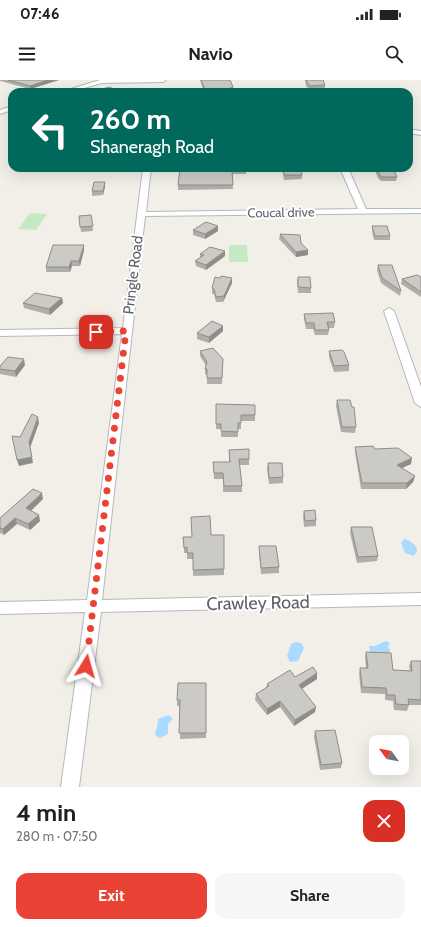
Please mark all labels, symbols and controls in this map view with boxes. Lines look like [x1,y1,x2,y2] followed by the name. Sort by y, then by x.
[20,5,59,23] text: 07:46
[16,43,38,65] icon: menu
[188,43,233,65] text: Navio
[383,43,405,65] icon: search
[90,102,171,136] text: 260 m
[24,104,76,156] icon: left
[90,136,214,158] text: Shaneragh Road
[247,203,315,221] street label: Coucal drive
[119,235,147,315] street label: Pringle Road
[79,315,113,349] pin
[85,321,107,343] icon: arrive
[206,591,310,615] street label: Crawley Road
[65,645,107,687] position arrow
[369,735,409,775] north arrow
[369,735,409,775] map controls
[16,798,76,827] text: 4 min
[363,800,405,842] button: close
[16,828,97,844] text: 280 m · 07:50
[16,873,207,919] button: Exit
[215,873,405,919] button: Share

